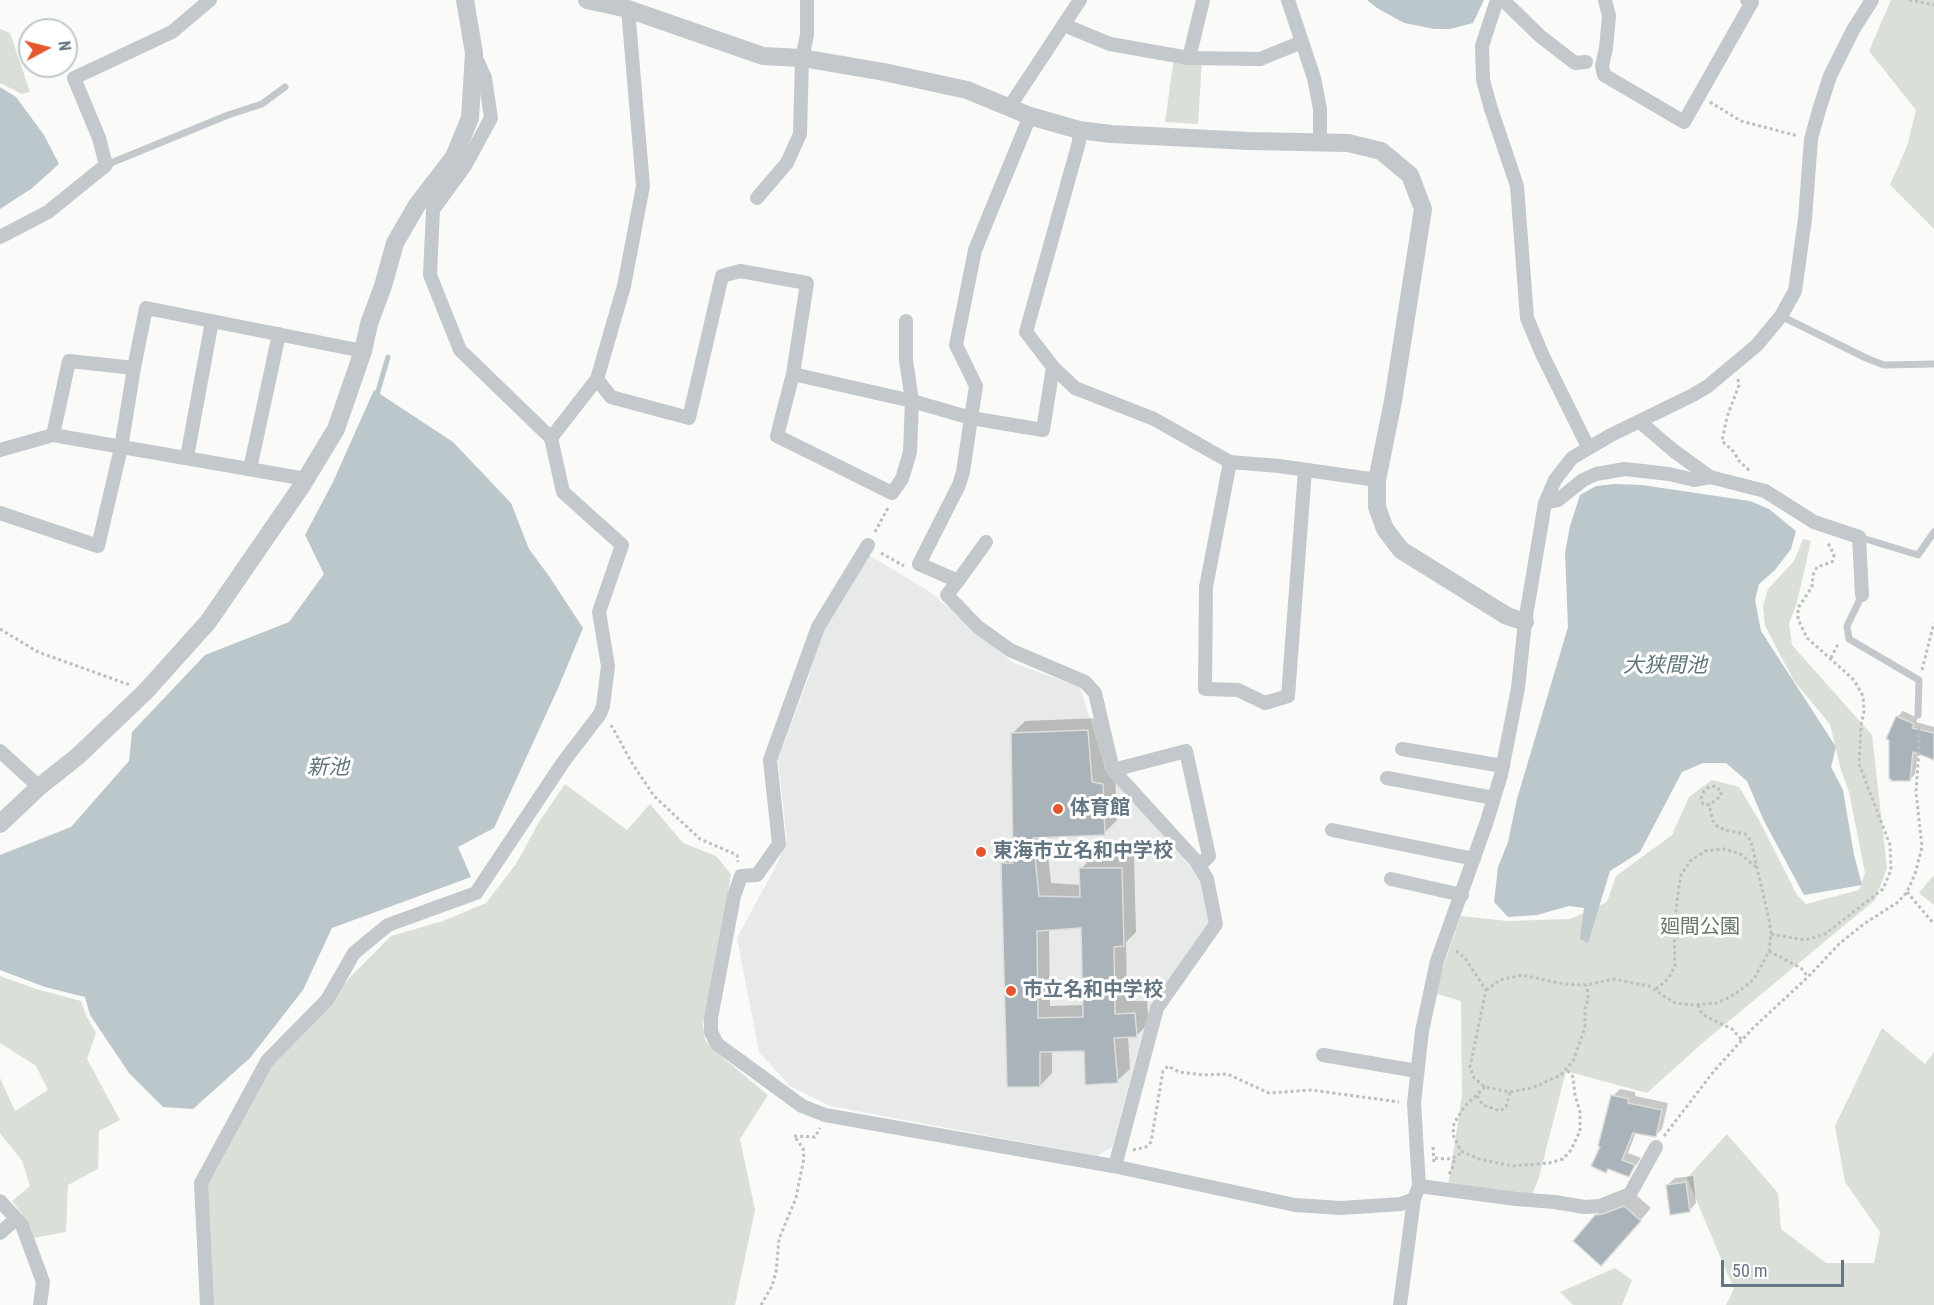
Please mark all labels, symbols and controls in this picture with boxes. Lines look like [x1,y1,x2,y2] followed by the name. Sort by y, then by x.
[18,18,78,78] north arrow
[54,40,74,52] text: N
[1623,654,1707,680] water label: 大狭間池
[307,756,349,782] water label: 新池
[1070,797,1130,821] place label: 体育館
[1051,802,1065,816] marker: 体育館
[993,840,1173,864] place label: 東海市立名和中学校
[974,845,988,859] marker: 東海市立名和中学校
[1660,916,1740,940] park label: 廻間公園
[1023,979,1163,1003] place label: 市立名和中学校
[1004,984,1018,998] marker: 市立名和中学校
[1724,1248,1847,1286] scale bar
[1732,1260,1767,1281] text: 50 m

